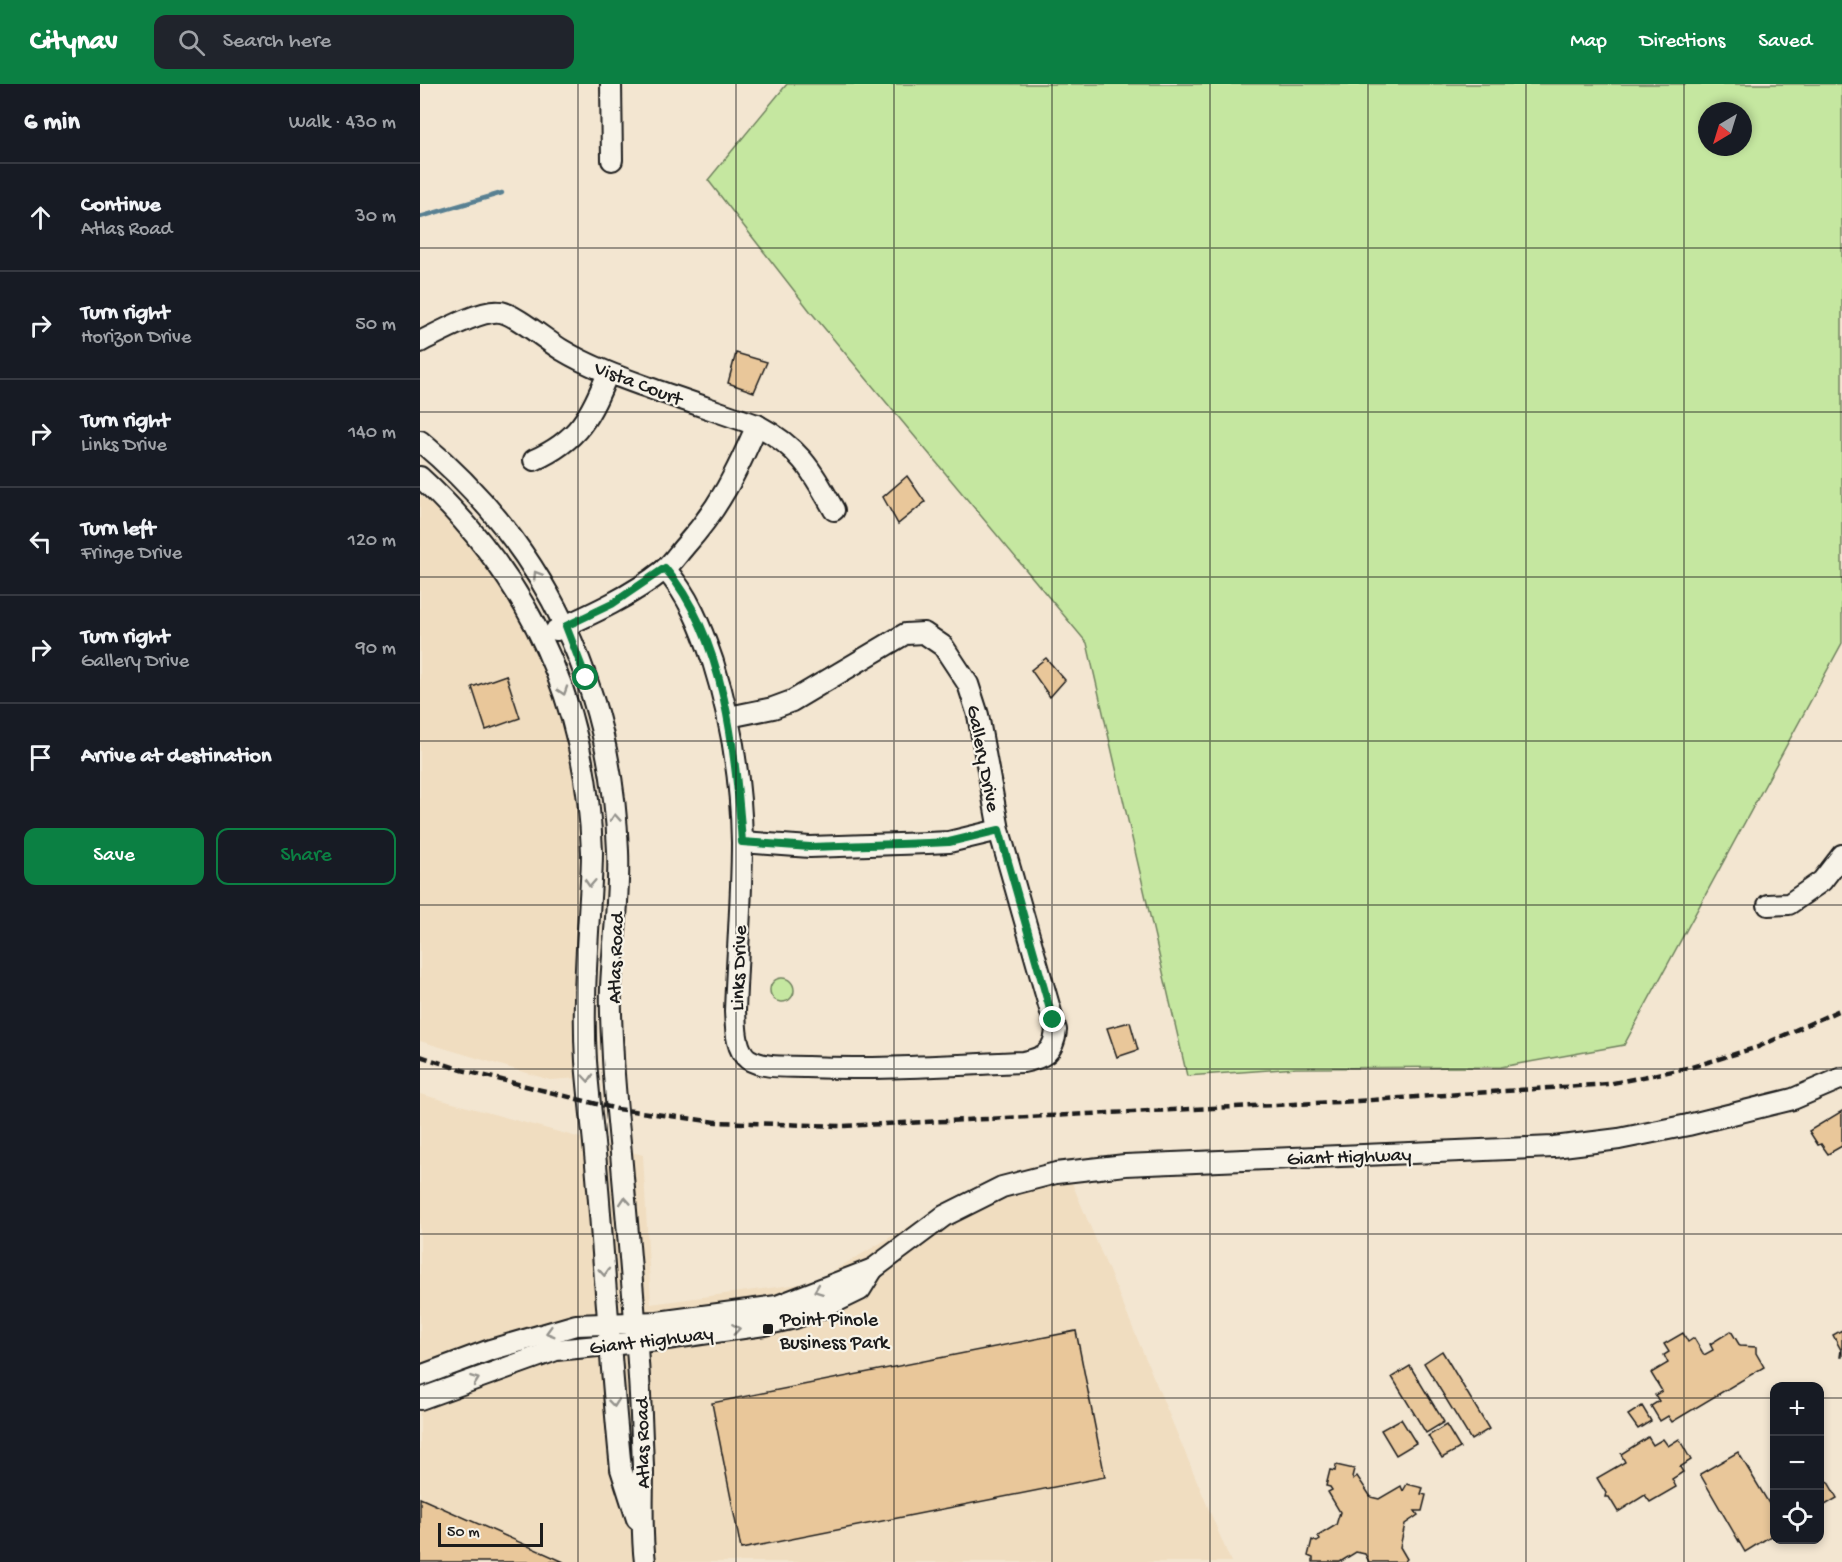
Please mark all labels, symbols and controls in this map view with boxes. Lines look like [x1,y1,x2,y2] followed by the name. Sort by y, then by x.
[154,15,574,69] search box
[30,26,118,59] text: Citynav
[175,26,208,59] icon: search
[223,29,331,55] text: Search here
[1570,30,1607,55] text: Map
[1640,30,1725,55] text: Directions
[1758,30,1812,55] text: Saved
[1698,102,1752,156] north arrow
[24,108,80,139] text: 6 min
[289,112,396,135] text: Walk · 430 m
[81,193,161,219] text: Continue
[24,201,57,234] icon: ahead
[355,206,396,229] text: 30 m
[81,219,172,242] text: Atlas Road
[81,301,169,327] text: Turn right
[24,309,57,342] icon: right
[355,314,396,337] text: 50 m
[81,327,191,350] text: Horizon Drive
[589,358,687,413] street label: Vista Court
[81,409,169,435] text: Turn right
[24,417,57,450] icon: right
[348,422,396,445] text: 140 m
[81,435,167,458] text: Links Drive
[81,517,155,543] text: Turn left
[24,525,57,558] icon: left
[348,530,396,553] text: 120 m
[81,543,182,566] text: Fringe Drive
[532,571,544,581] one-way arrow
[81,625,169,651] text: Turn right
[24,633,57,666] icon: right
[356,638,396,661] text: 90 m
[81,651,189,674] text: Gallery Drive
[572,664,598,690] route start
[556,685,568,696] one-way arrow
[960,703,1003,815] street label: Gallery Drive
[24,741,57,774] icon: arrive
[81,744,271,770] text: Arrive at destination
[609,814,622,823] one-way arrow
[24,828,204,885] button: Save
[216,828,396,885] button: Share
[584,879,597,888] one-way arrow
[604,910,631,1004] street label: Atlas Road
[728,924,754,1011] street label: Links Drive
[1039,1006,1065,1032] route end
[581,1073,594,1082] one-way arrow
[1286,1145,1412,1172] street label: Giant Highway
[619,1197,632,1206] one-way arrow
[597,1268,610,1277] one-way arrow
[813,1283,824,1295] one-way arrow
[779,1310,891,1356] place label: Point Pinole Business Park
[761,1322,775,1336] marker: Point Pinole Business Park
[588,1323,715,1361] street label: Giant Highway
[731,1323,740,1335] one-way arrow
[545,1325,556,1337] one-way arrow
[469,1375,480,1388] one-way arrow
[1770,1382,1824,1544] map controls
[1770,1382,1824,1436] button: +
[632,1395,657,1489] street label: Atlas Road
[607,1399,620,1408] one-way arrow
[1770,1436,1824,1490] button: −
[1770,1490,1824,1544] button: locate
[438,1520,543,1548] scale bar
[447,1524,480,1543] text: 50 m

